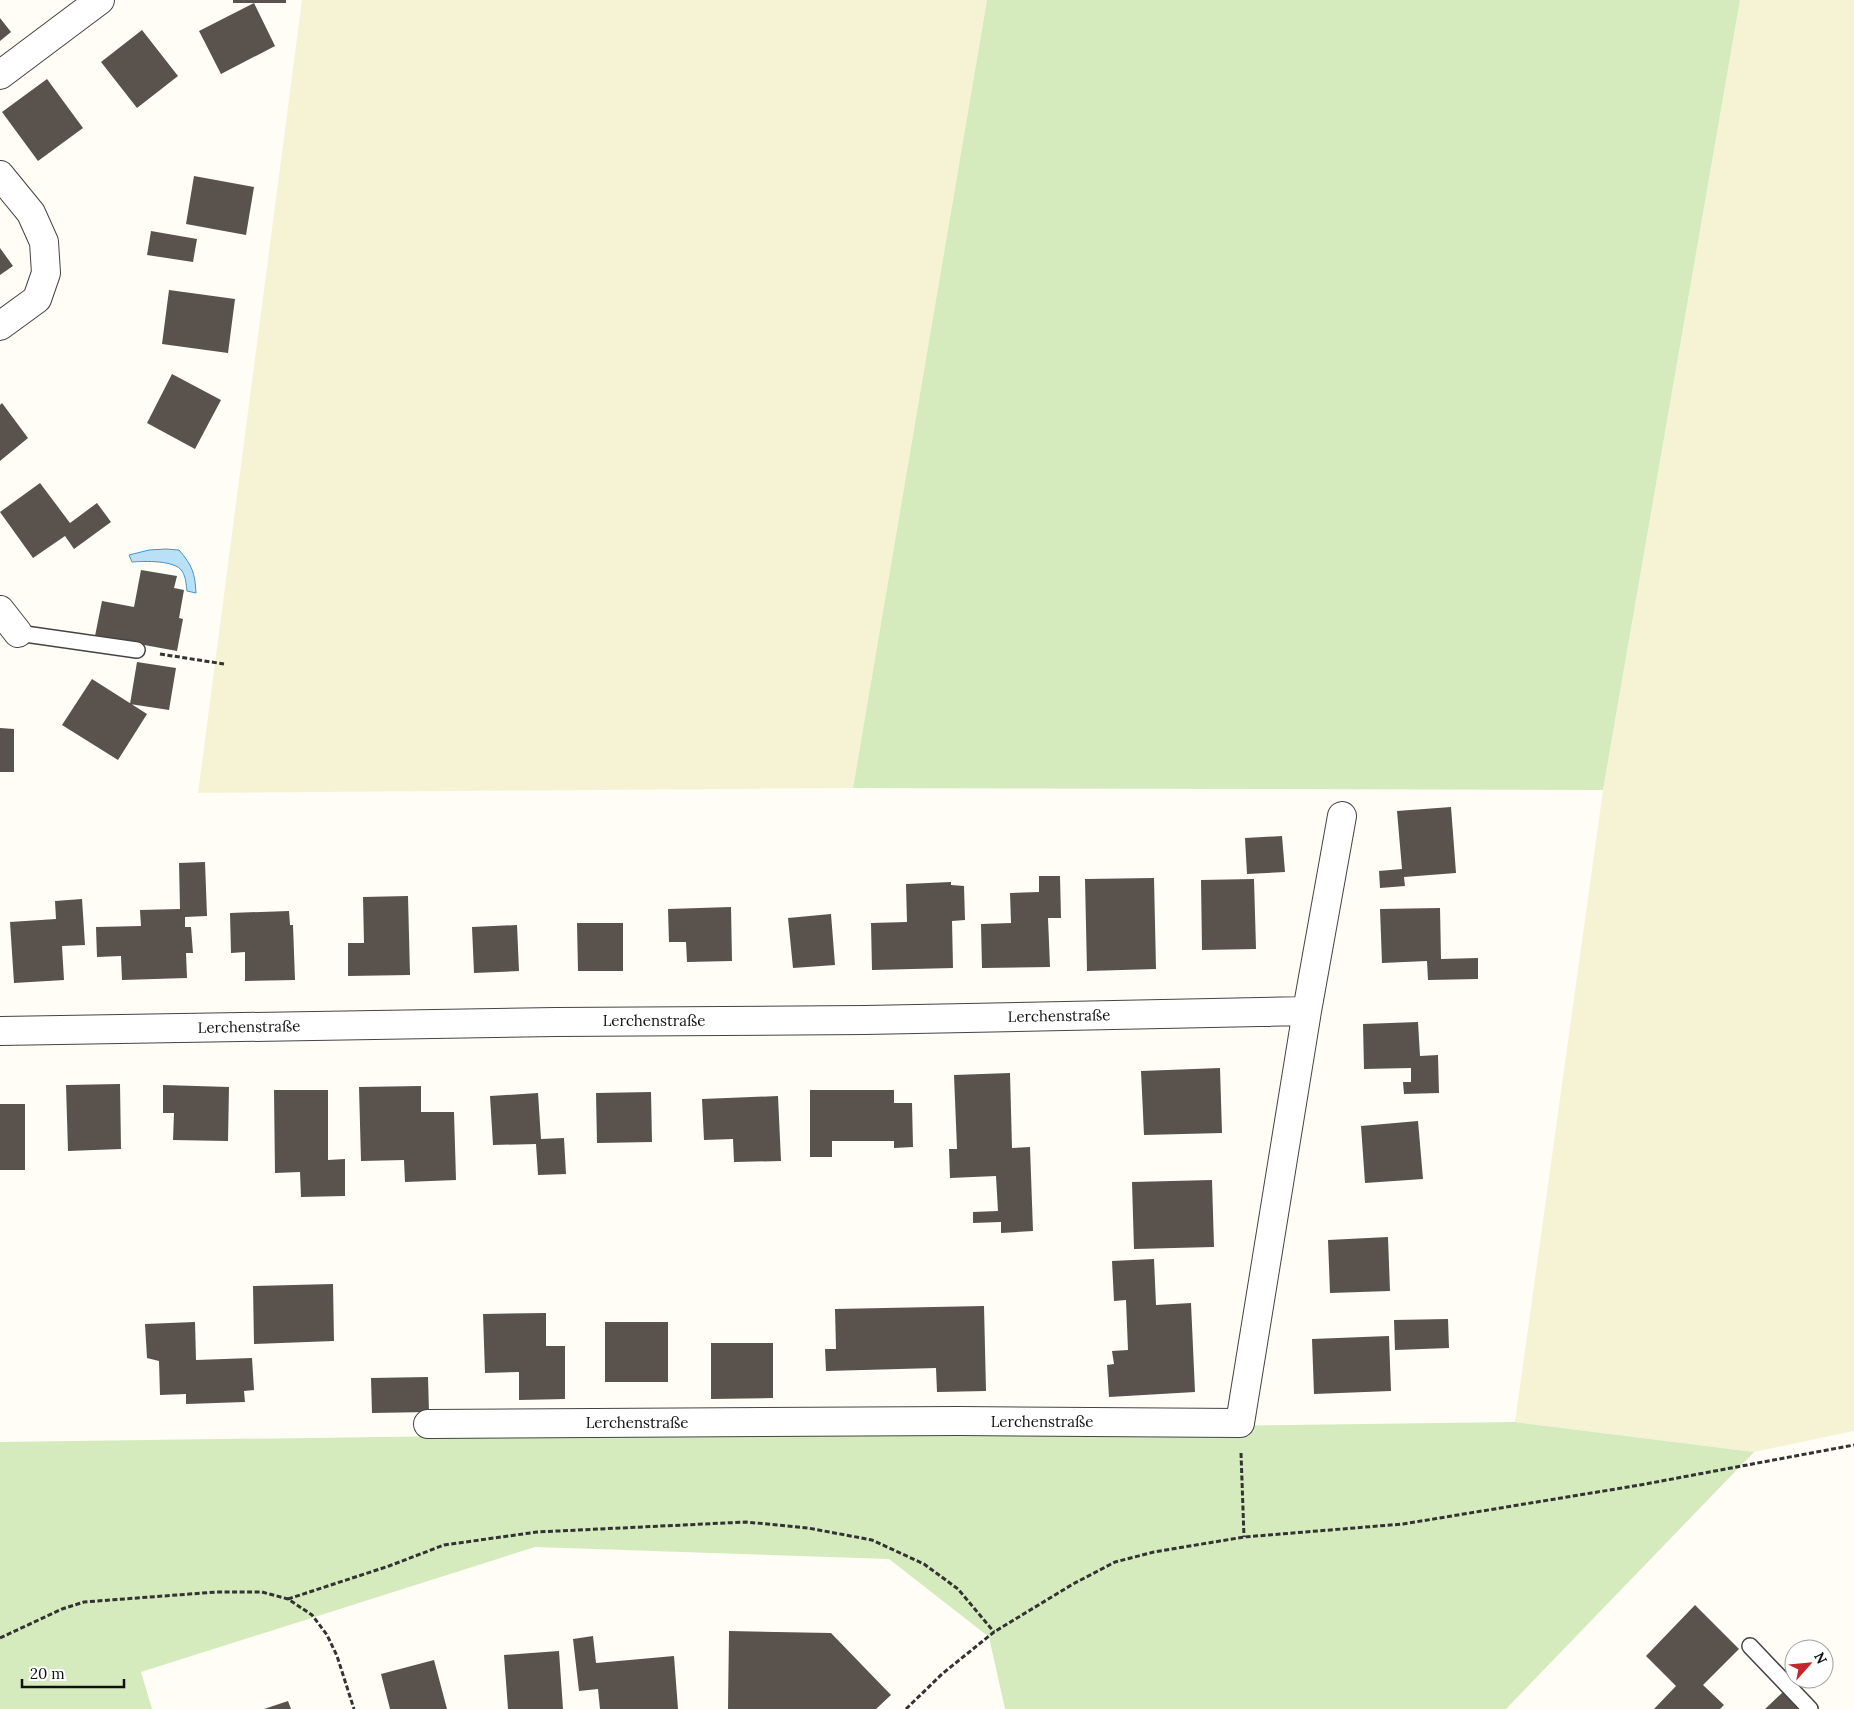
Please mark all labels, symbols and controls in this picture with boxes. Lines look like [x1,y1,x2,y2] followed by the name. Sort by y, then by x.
[1008,1005,1110,1026] street label: Lerchenstraße
[603,1011,705,1030] street label: Lerchenstraße
[198,1016,300,1037] street label: Lerchenstraße
[991,1412,1093,1431] street label: Lerchenstraße
[586,1413,688,1432] street label: Lerchenstraße
[1784,1639,1834,1689] north arrow
[1810,1649,1831,1667] text: N
[22,1656,125,1688] scale bar
[30,1664,65,1683] text: 20 m

